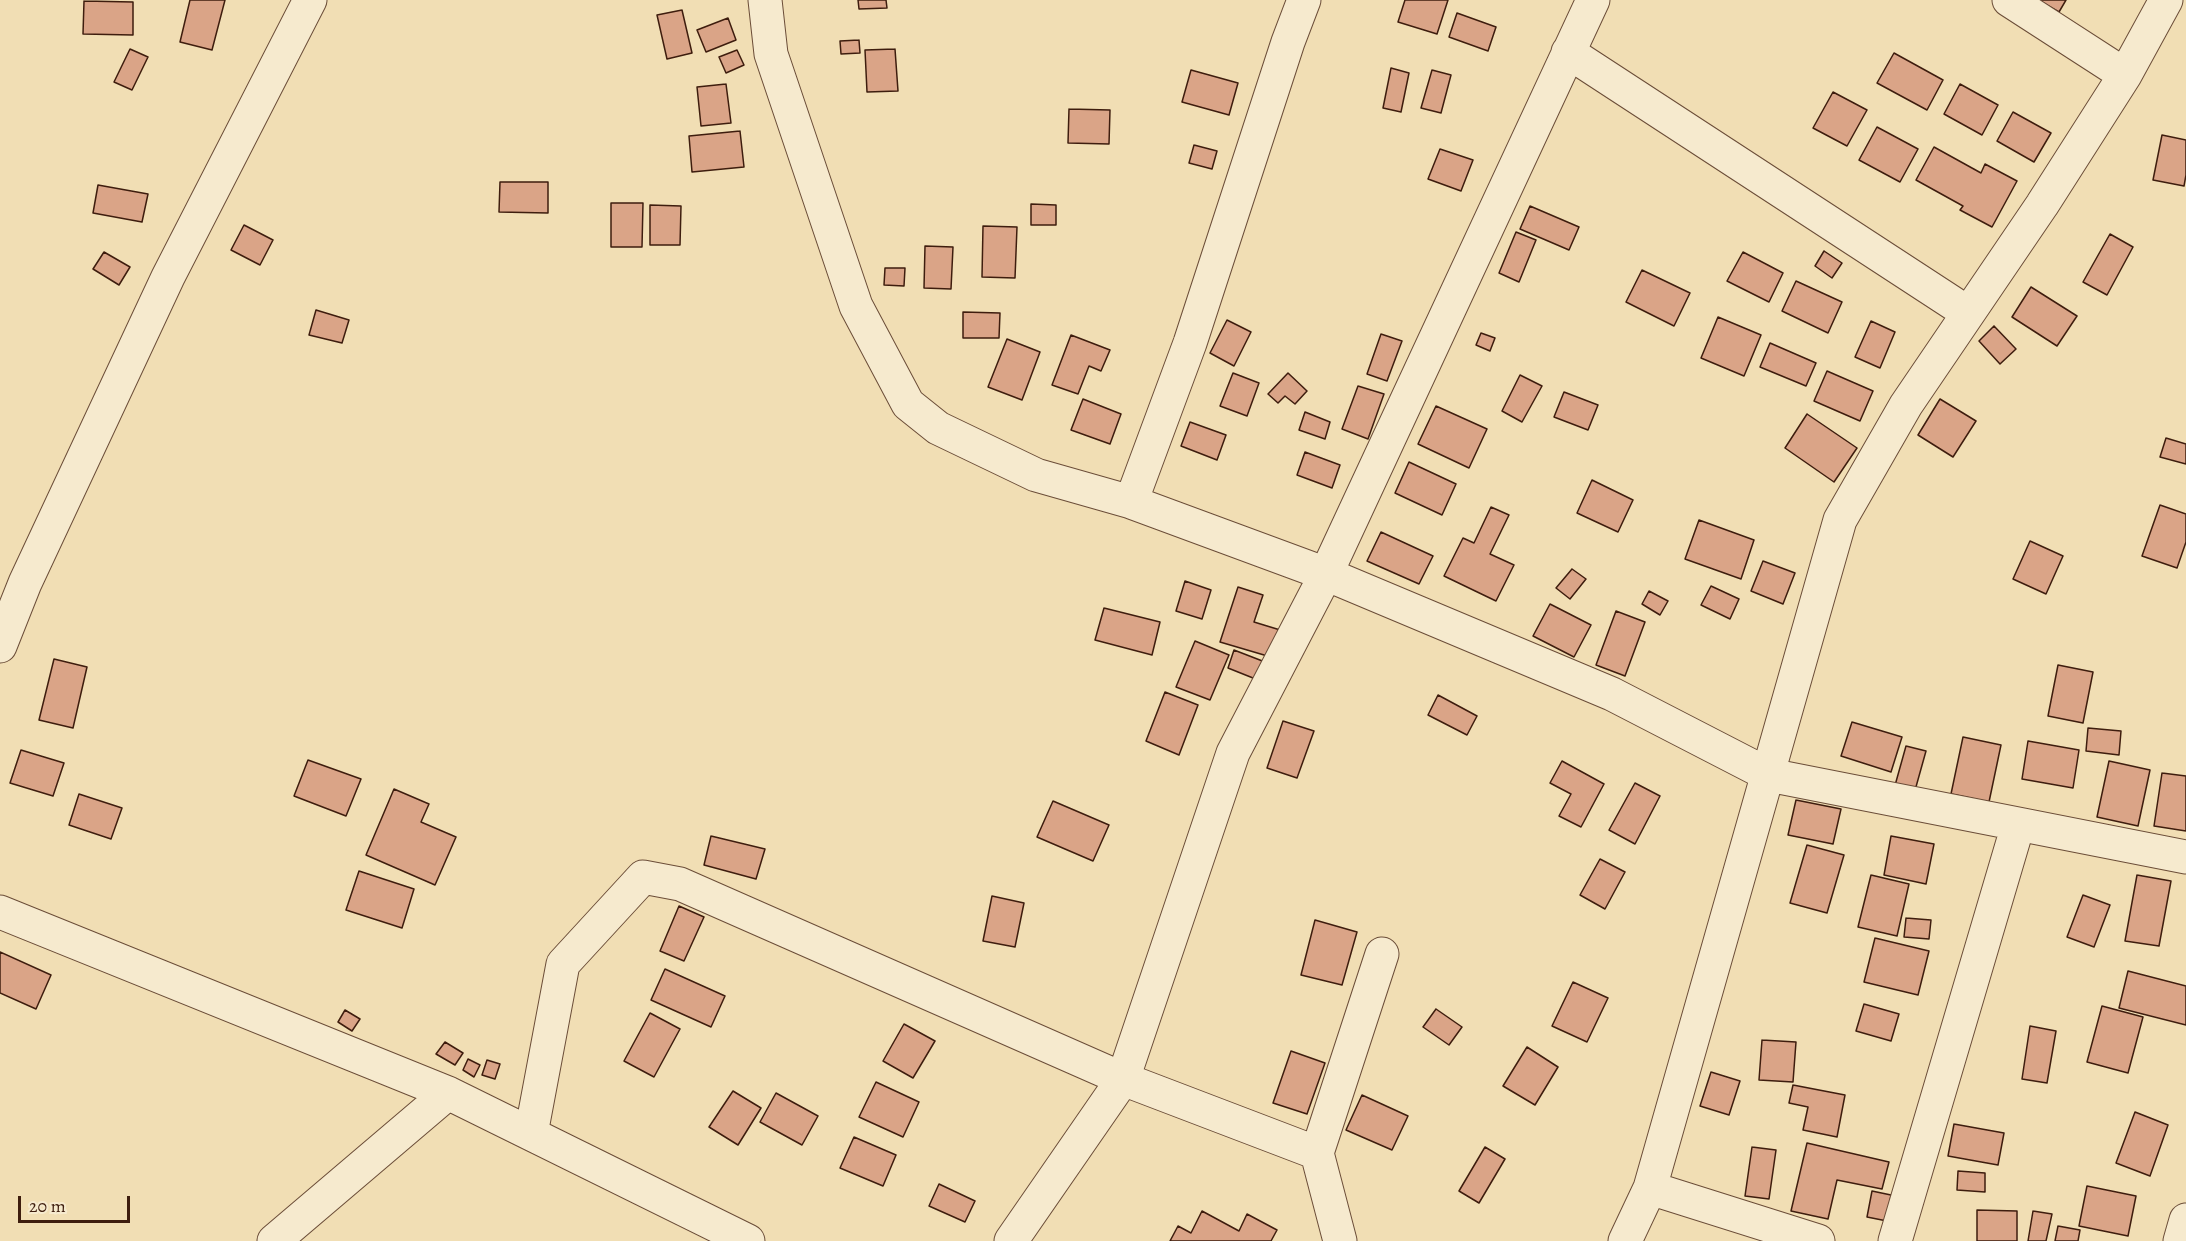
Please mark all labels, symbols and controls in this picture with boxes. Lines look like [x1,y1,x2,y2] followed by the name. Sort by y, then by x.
[21,1184,134,1222] scale bar
[29,1194,66,1218] text: 20 m

